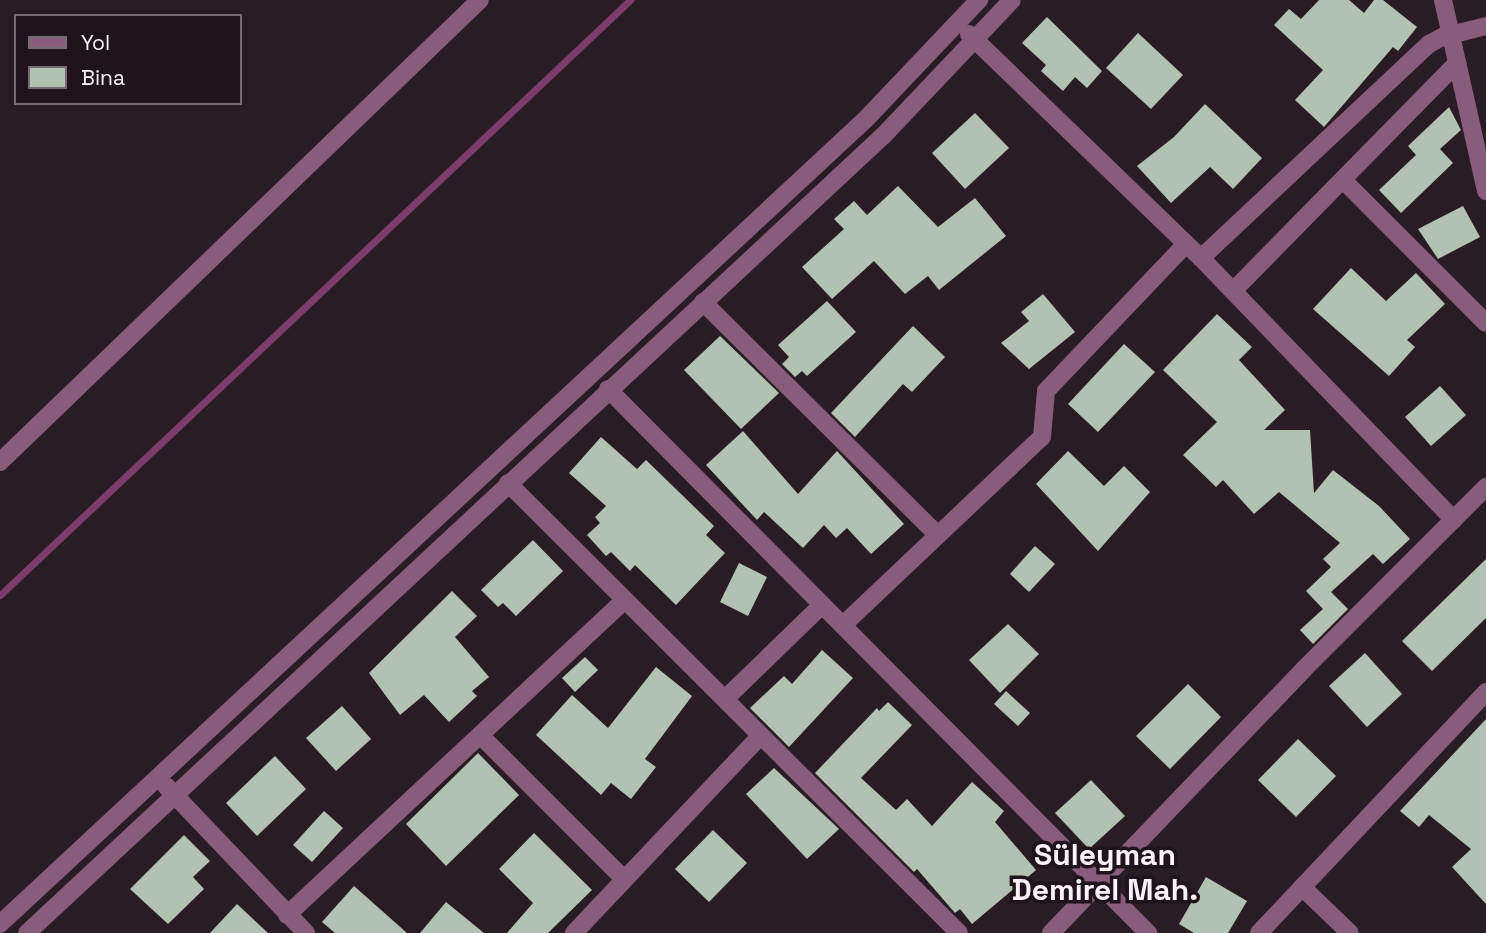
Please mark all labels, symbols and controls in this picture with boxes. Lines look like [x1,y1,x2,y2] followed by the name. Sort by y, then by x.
[14,14,242,105] legend
[81,29,110,56] text: Yol
[81,64,125,91] text: Bina
[1012,837,1198,908] district label: Süleyman Demirel Mah.

